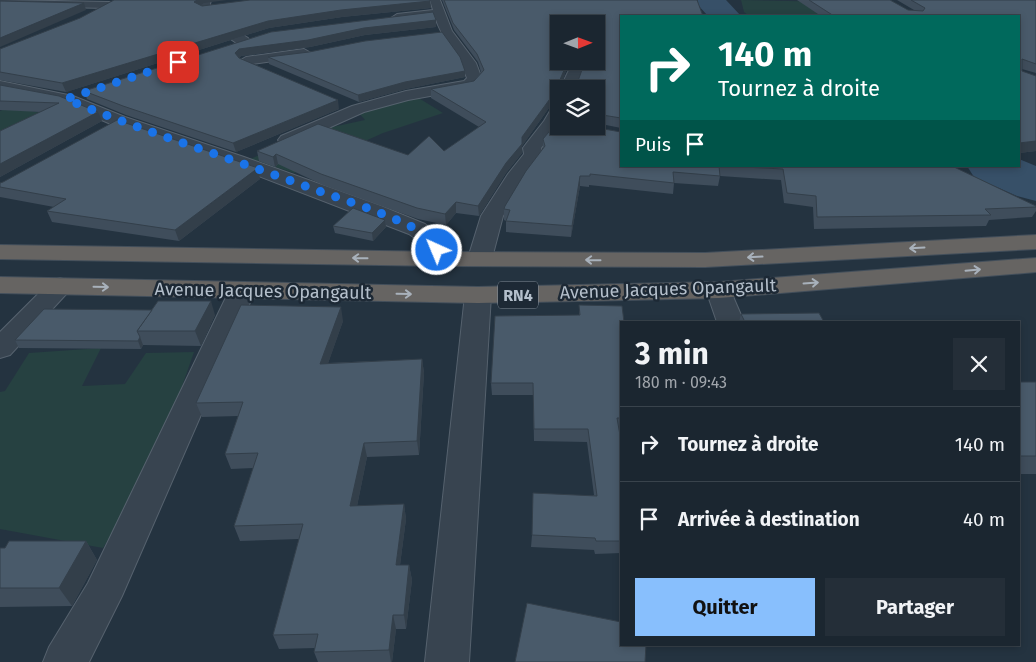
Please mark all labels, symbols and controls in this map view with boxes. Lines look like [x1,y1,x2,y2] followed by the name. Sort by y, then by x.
[550,15,605,70] north arrow
[550,15,605,135] map controls
[718,33,812,75] text: 140 m
[635,35,700,100] icon: right
[157,41,199,83] pin
[164,48,192,76] icon: arrive
[718,75,880,102] text: Tournez à droite
[550,80,605,135] button: layers
[681,130,709,158] icon: arrive
[635,133,671,156] text: Puis
[410,223,462,275] position arrow
[910,244,926,253] one-way arrow
[747,252,764,262] one-way arrow
[353,253,369,262] one-way arrow
[585,255,601,265] one-way arrow
[965,266,981,275] one-way arrow
[559,274,777,304] street label: Avenue Jacques Opangault
[155,278,372,304] street label: Avenue Jacques Opangault
[803,279,819,288] one-way arrow
[498,282,538,308] road number: RN4
[93,283,109,292] one-way arrow
[395,289,411,299] one-way arrow
[635,336,709,372] text: 3 min
[953,338,1005,390] button: close
[635,373,727,392] text: 180 m · 09:43
[635,430,663,458] icon: right
[678,433,819,456] text: Tournez à droite
[955,433,1005,456] text: 140 m
[635,505,663,533] icon: arrive
[678,508,860,531] text: Arrivée à destination
[963,508,1005,531] text: 40 m
[635,578,815,636] button: Quitter
[825,578,1005,636] button: Partager

